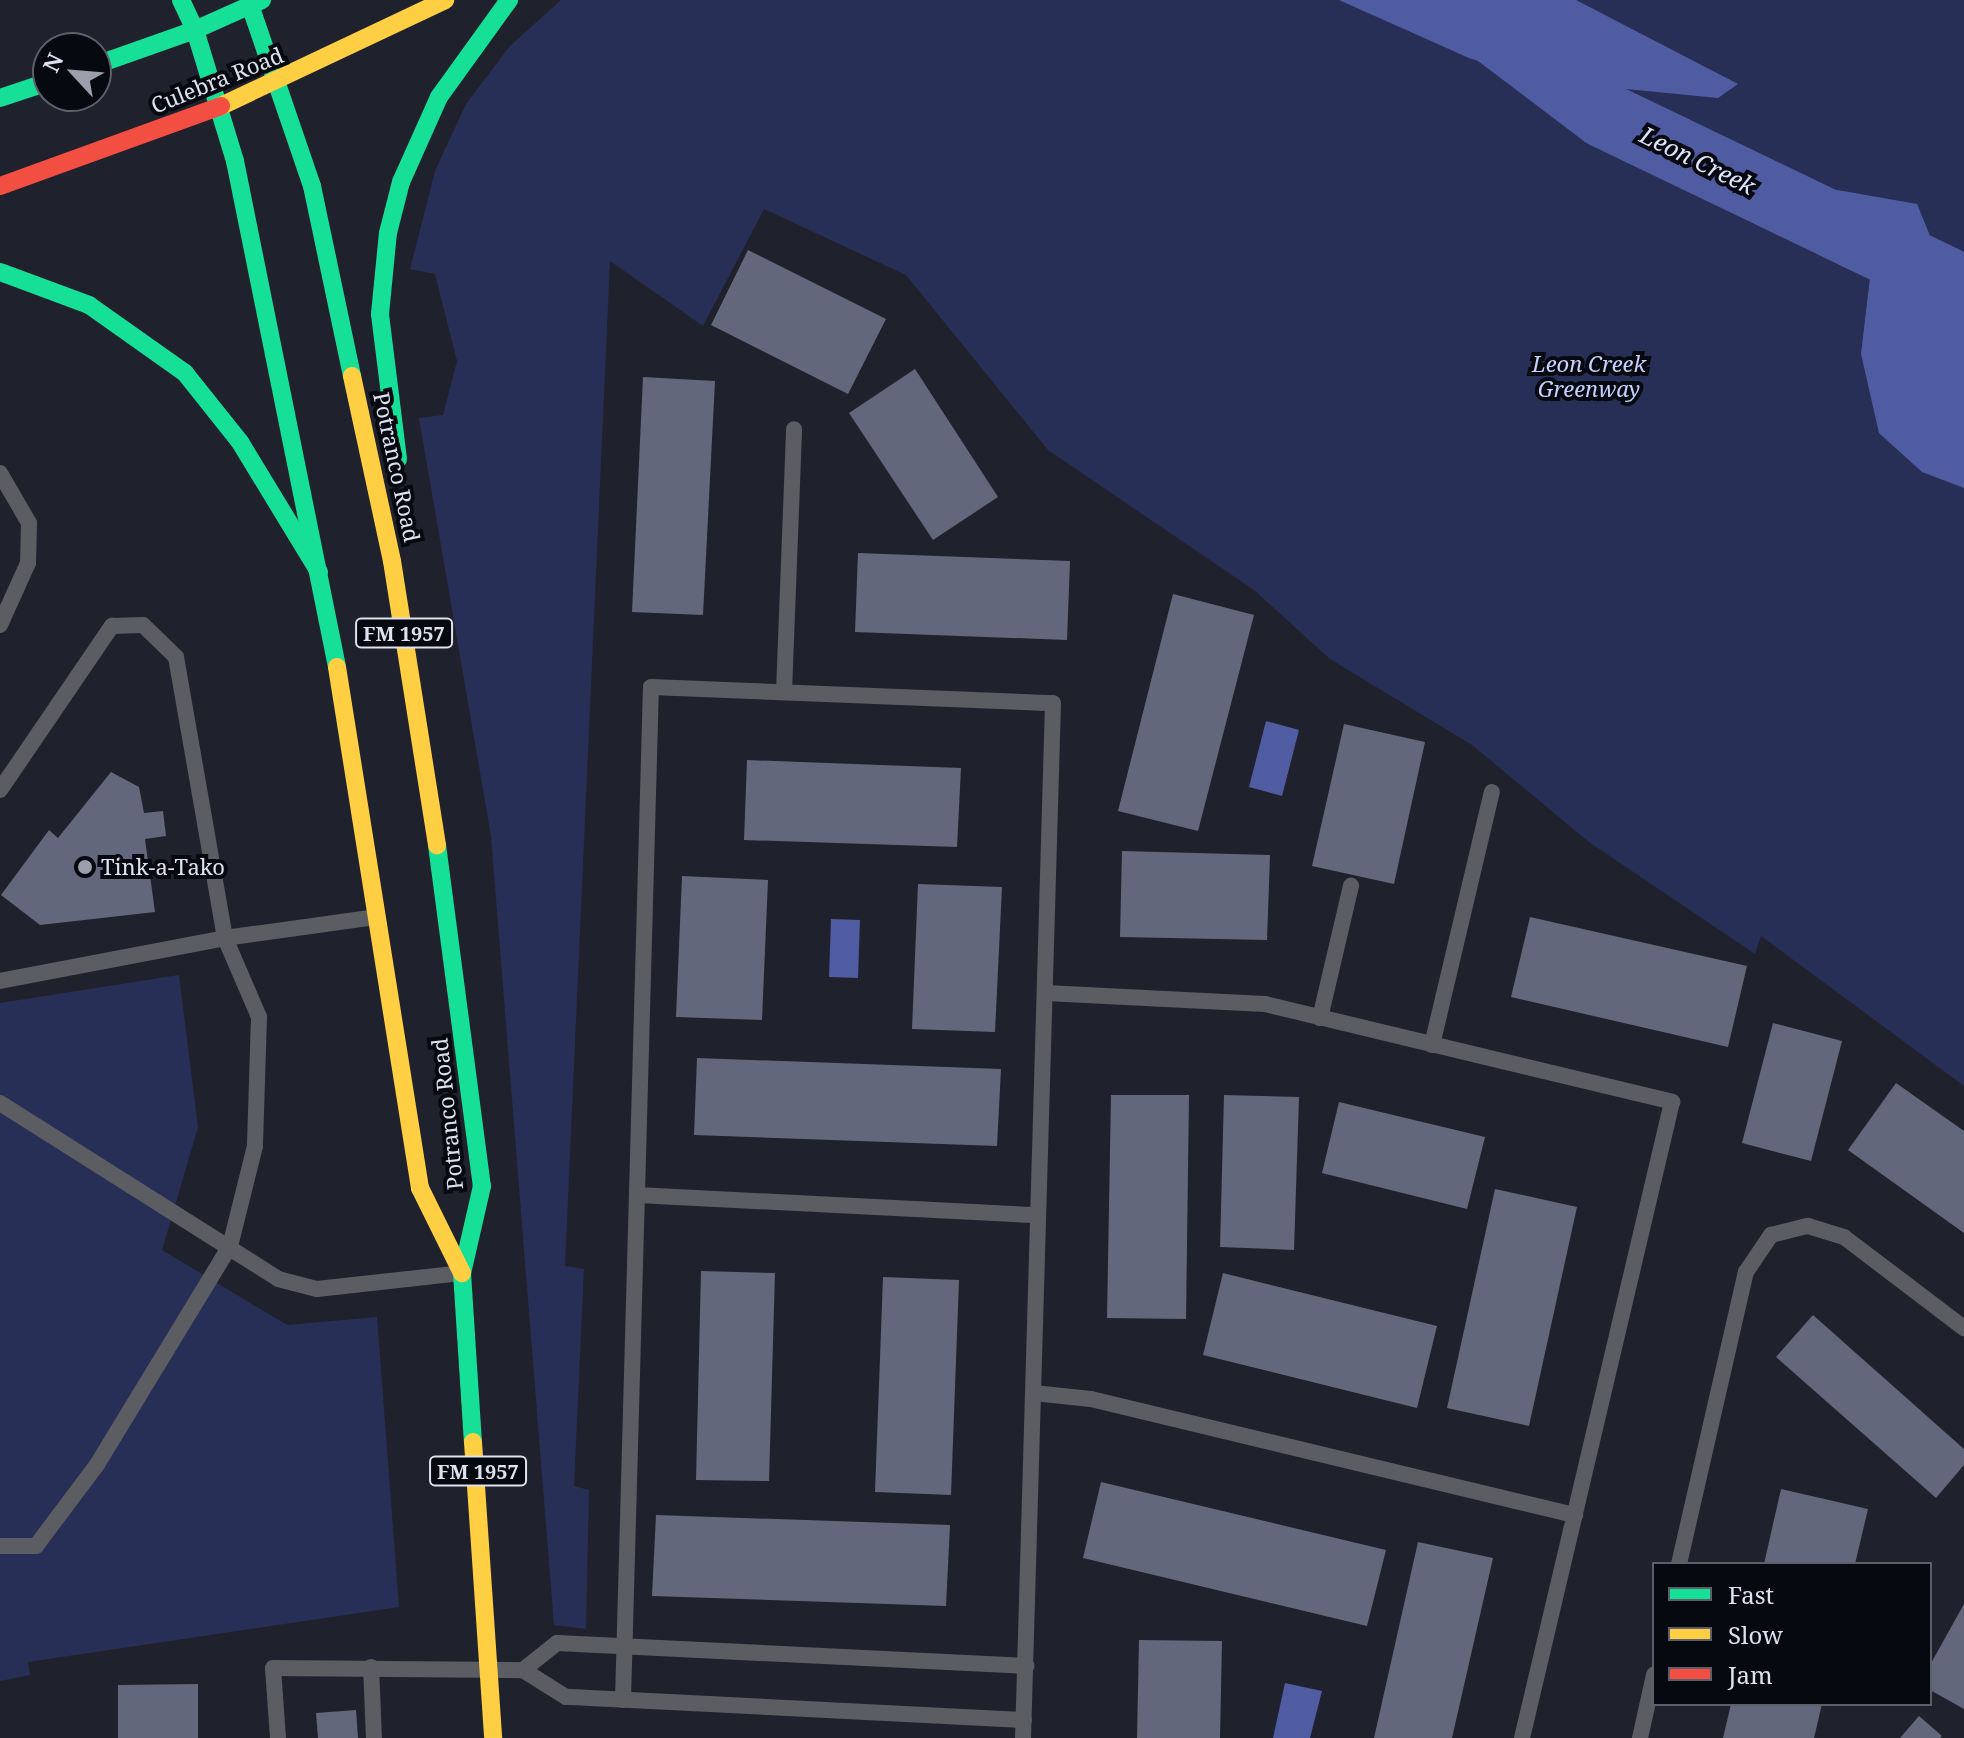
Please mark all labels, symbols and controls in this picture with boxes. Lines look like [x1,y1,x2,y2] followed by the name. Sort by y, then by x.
[32,32,112,112] north arrow
[147,41,287,119] street label: Culebra Road
[35,48,70,77] text: N
[1636,120,1760,200] water label: Leon Creek
[1532,350,1646,402] park label: Leon Creek Greenway
[368,390,426,544] street label: Potranco Road
[354,617,454,649] road number: FM 1957
[101,854,225,880] place label: Tink-a-Tako
[76,858,94,876] marker: Tink-a-Tako
[426,1037,468,1191] street label: Potranco Road
[428,1455,528,1487] road number: FM 1957
[1652,1562,1932,1706] legend
[1728,1578,1774,1611] text: Fast
[1728,1618,1783,1651] text: Slow
[1728,1658,1773,1691] text: Jam

